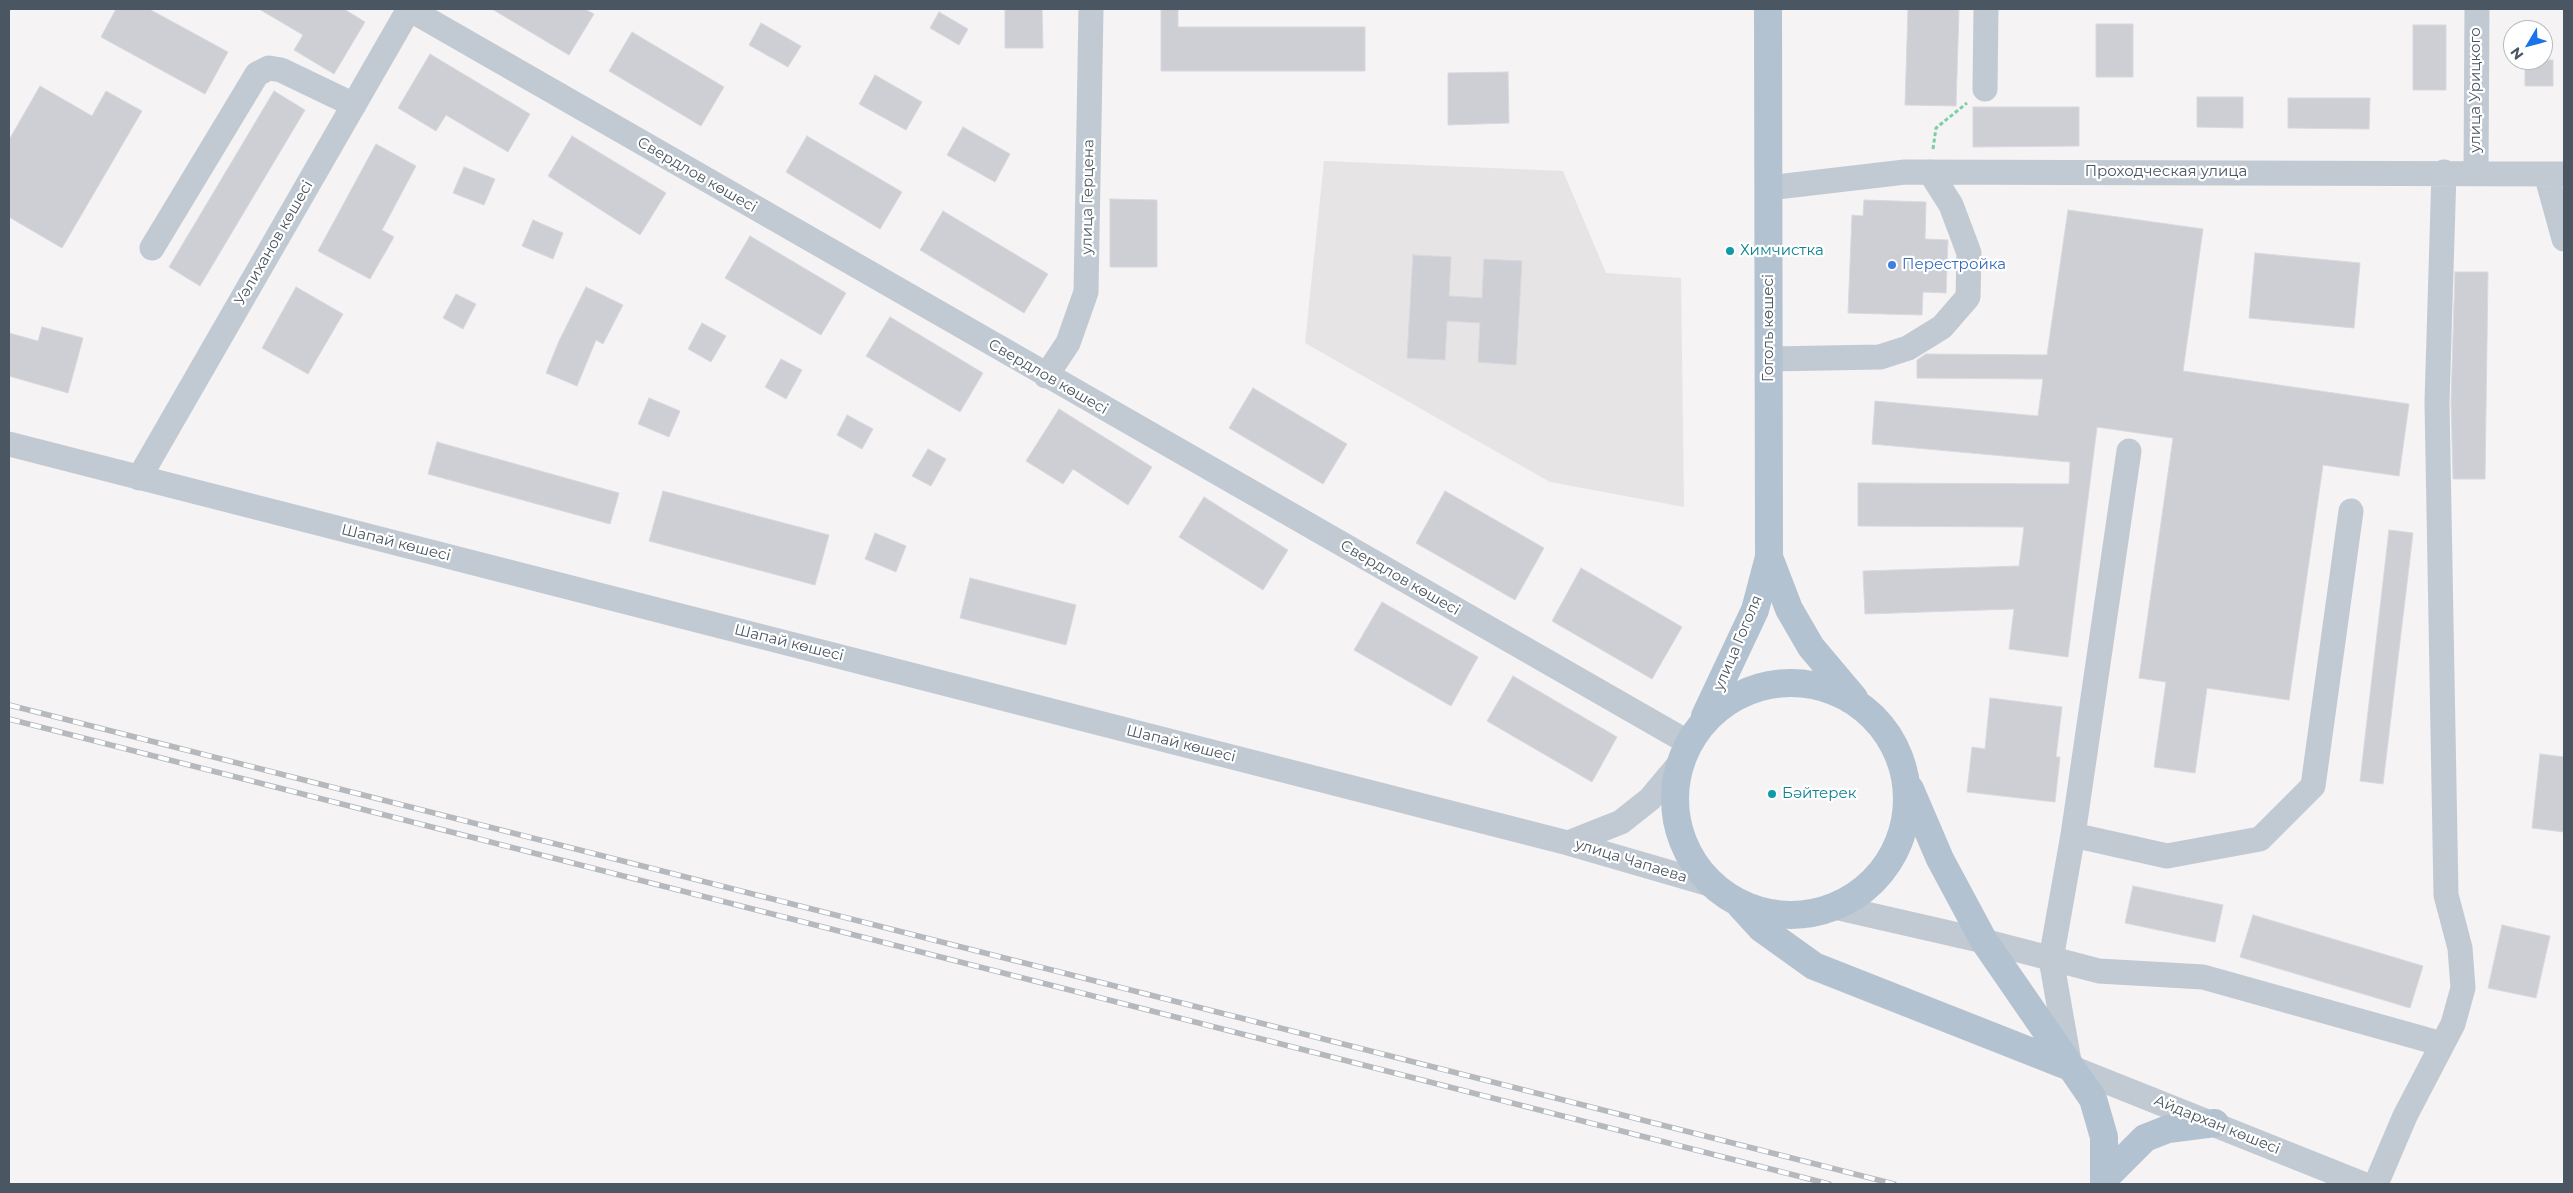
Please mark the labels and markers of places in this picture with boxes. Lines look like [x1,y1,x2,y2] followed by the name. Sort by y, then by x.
[1740,242,1824,260] place label: Химчистка
[1724,245,1736,257] marker: Химчистка
[1902,256,2006,274] place label: Перестройка
[1886,259,1898,271] marker: Перестройка
[1782,785,1857,803] place label: Бәйтерек
[1766,788,1778,800] marker: Бәйтерек

